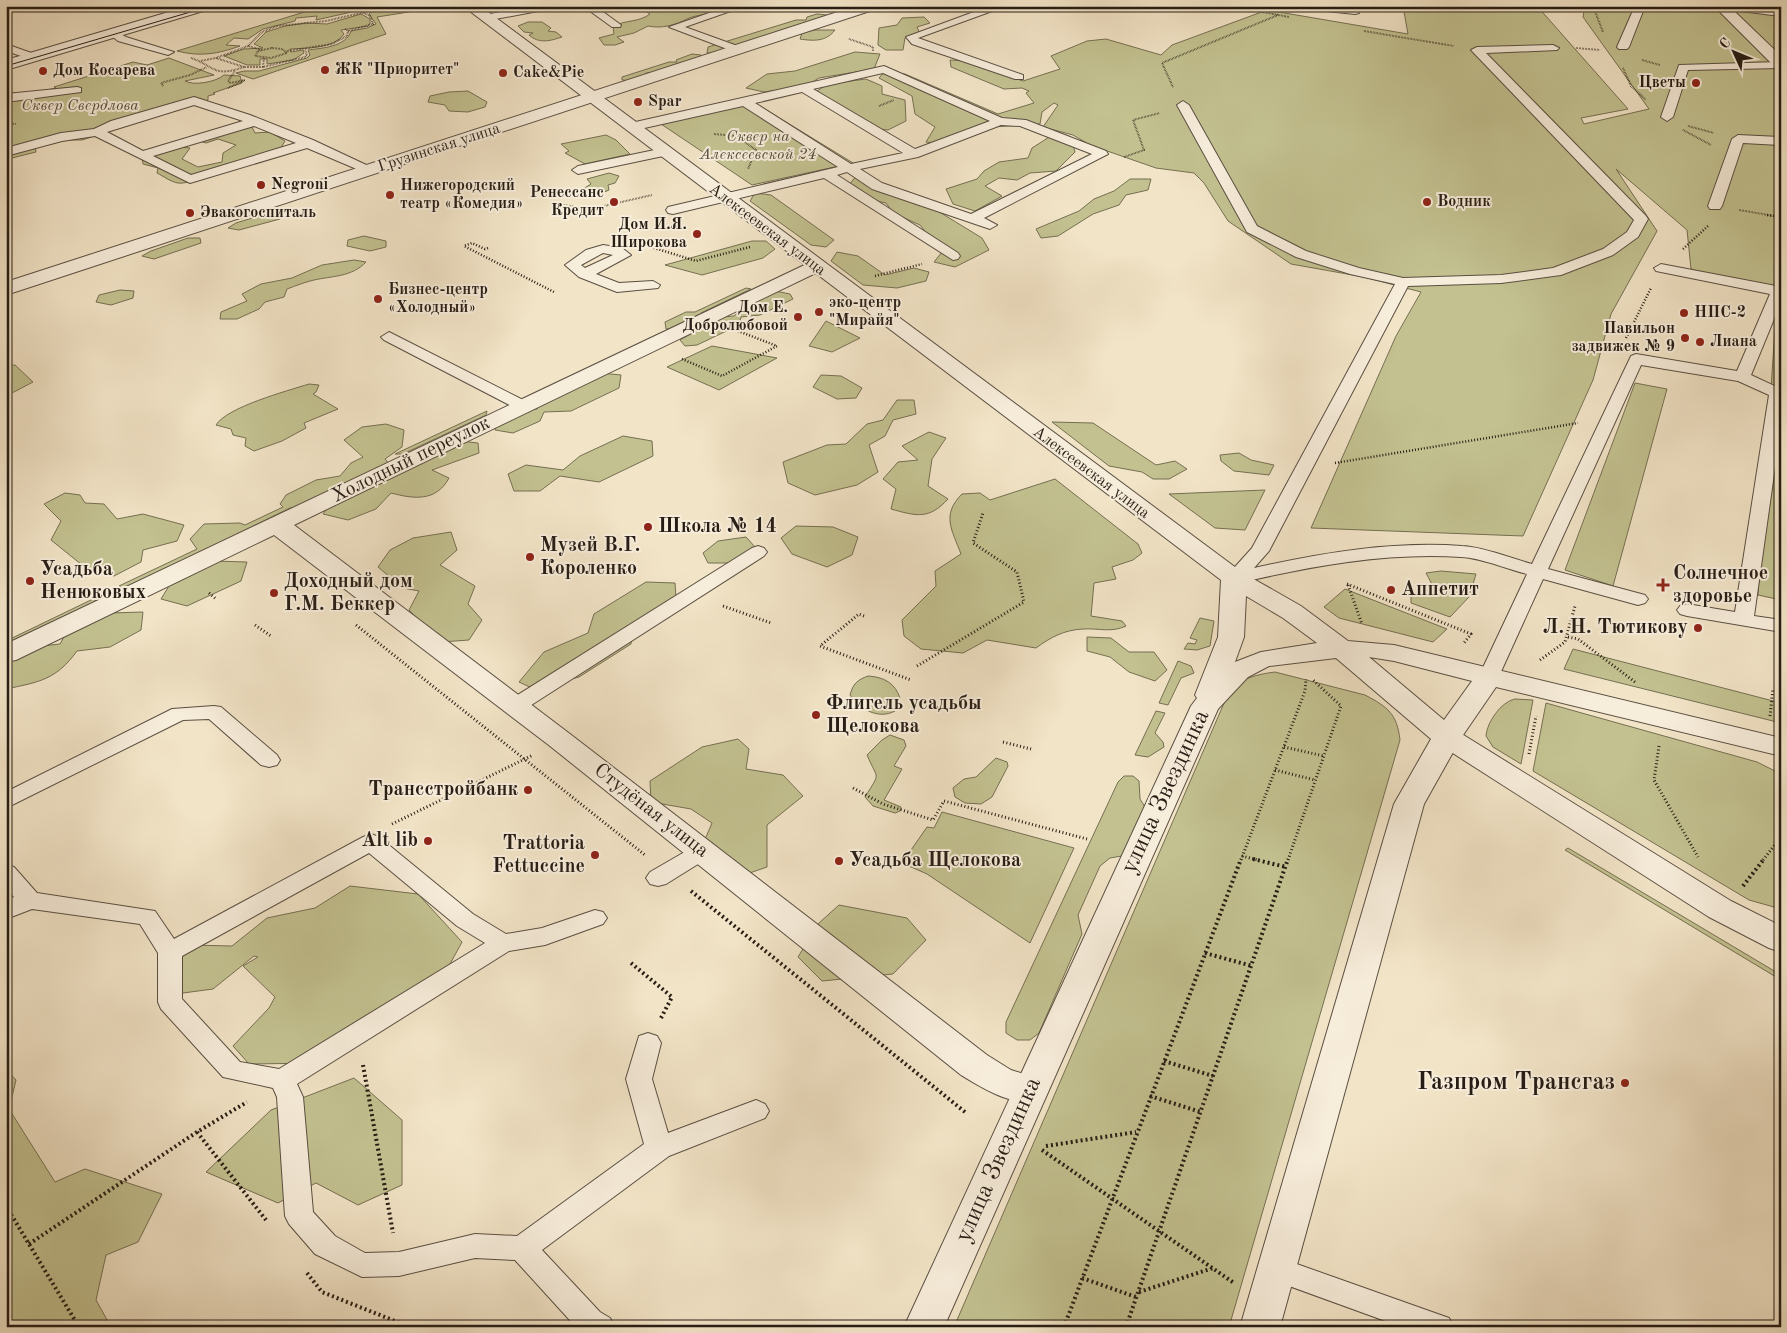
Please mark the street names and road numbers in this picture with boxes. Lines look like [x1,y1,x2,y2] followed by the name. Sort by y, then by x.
[376,121,502,175] street label: Грузинская улица
[706,181,828,279] street label: Алексеевская улица
[329,413,493,507] street label: Холодный переулок
[1030,424,1152,522] street label: Алексеевская улица
[1118,706,1215,878] street label: улица Звездинка
[590,760,712,862] street label: Студёная улица
[952,1074,1046,1246] street label: улица Звездинка

